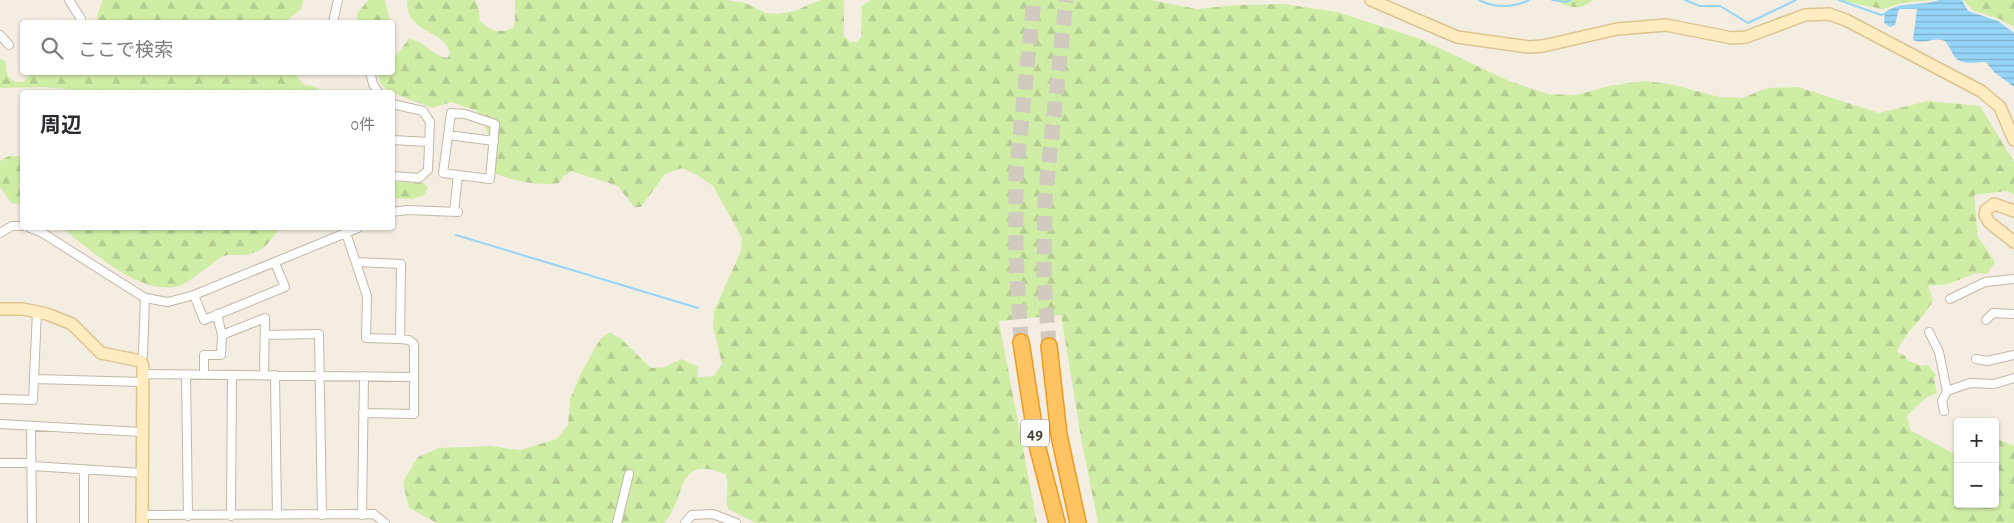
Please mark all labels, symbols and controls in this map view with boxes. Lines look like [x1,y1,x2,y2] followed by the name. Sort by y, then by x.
[20,20,395,75] search box
[38,34,66,62] icon: search
[78,41,173,60] text: ここで検索
[40,115,82,136] text: 周辺
[351,117,375,133] text: 0件
[1954,418,1999,508] map controls
[1954,418,1999,463] button: +
[1021,419,1049,446] road number: 49
[1954,463,1999,508] button: −

